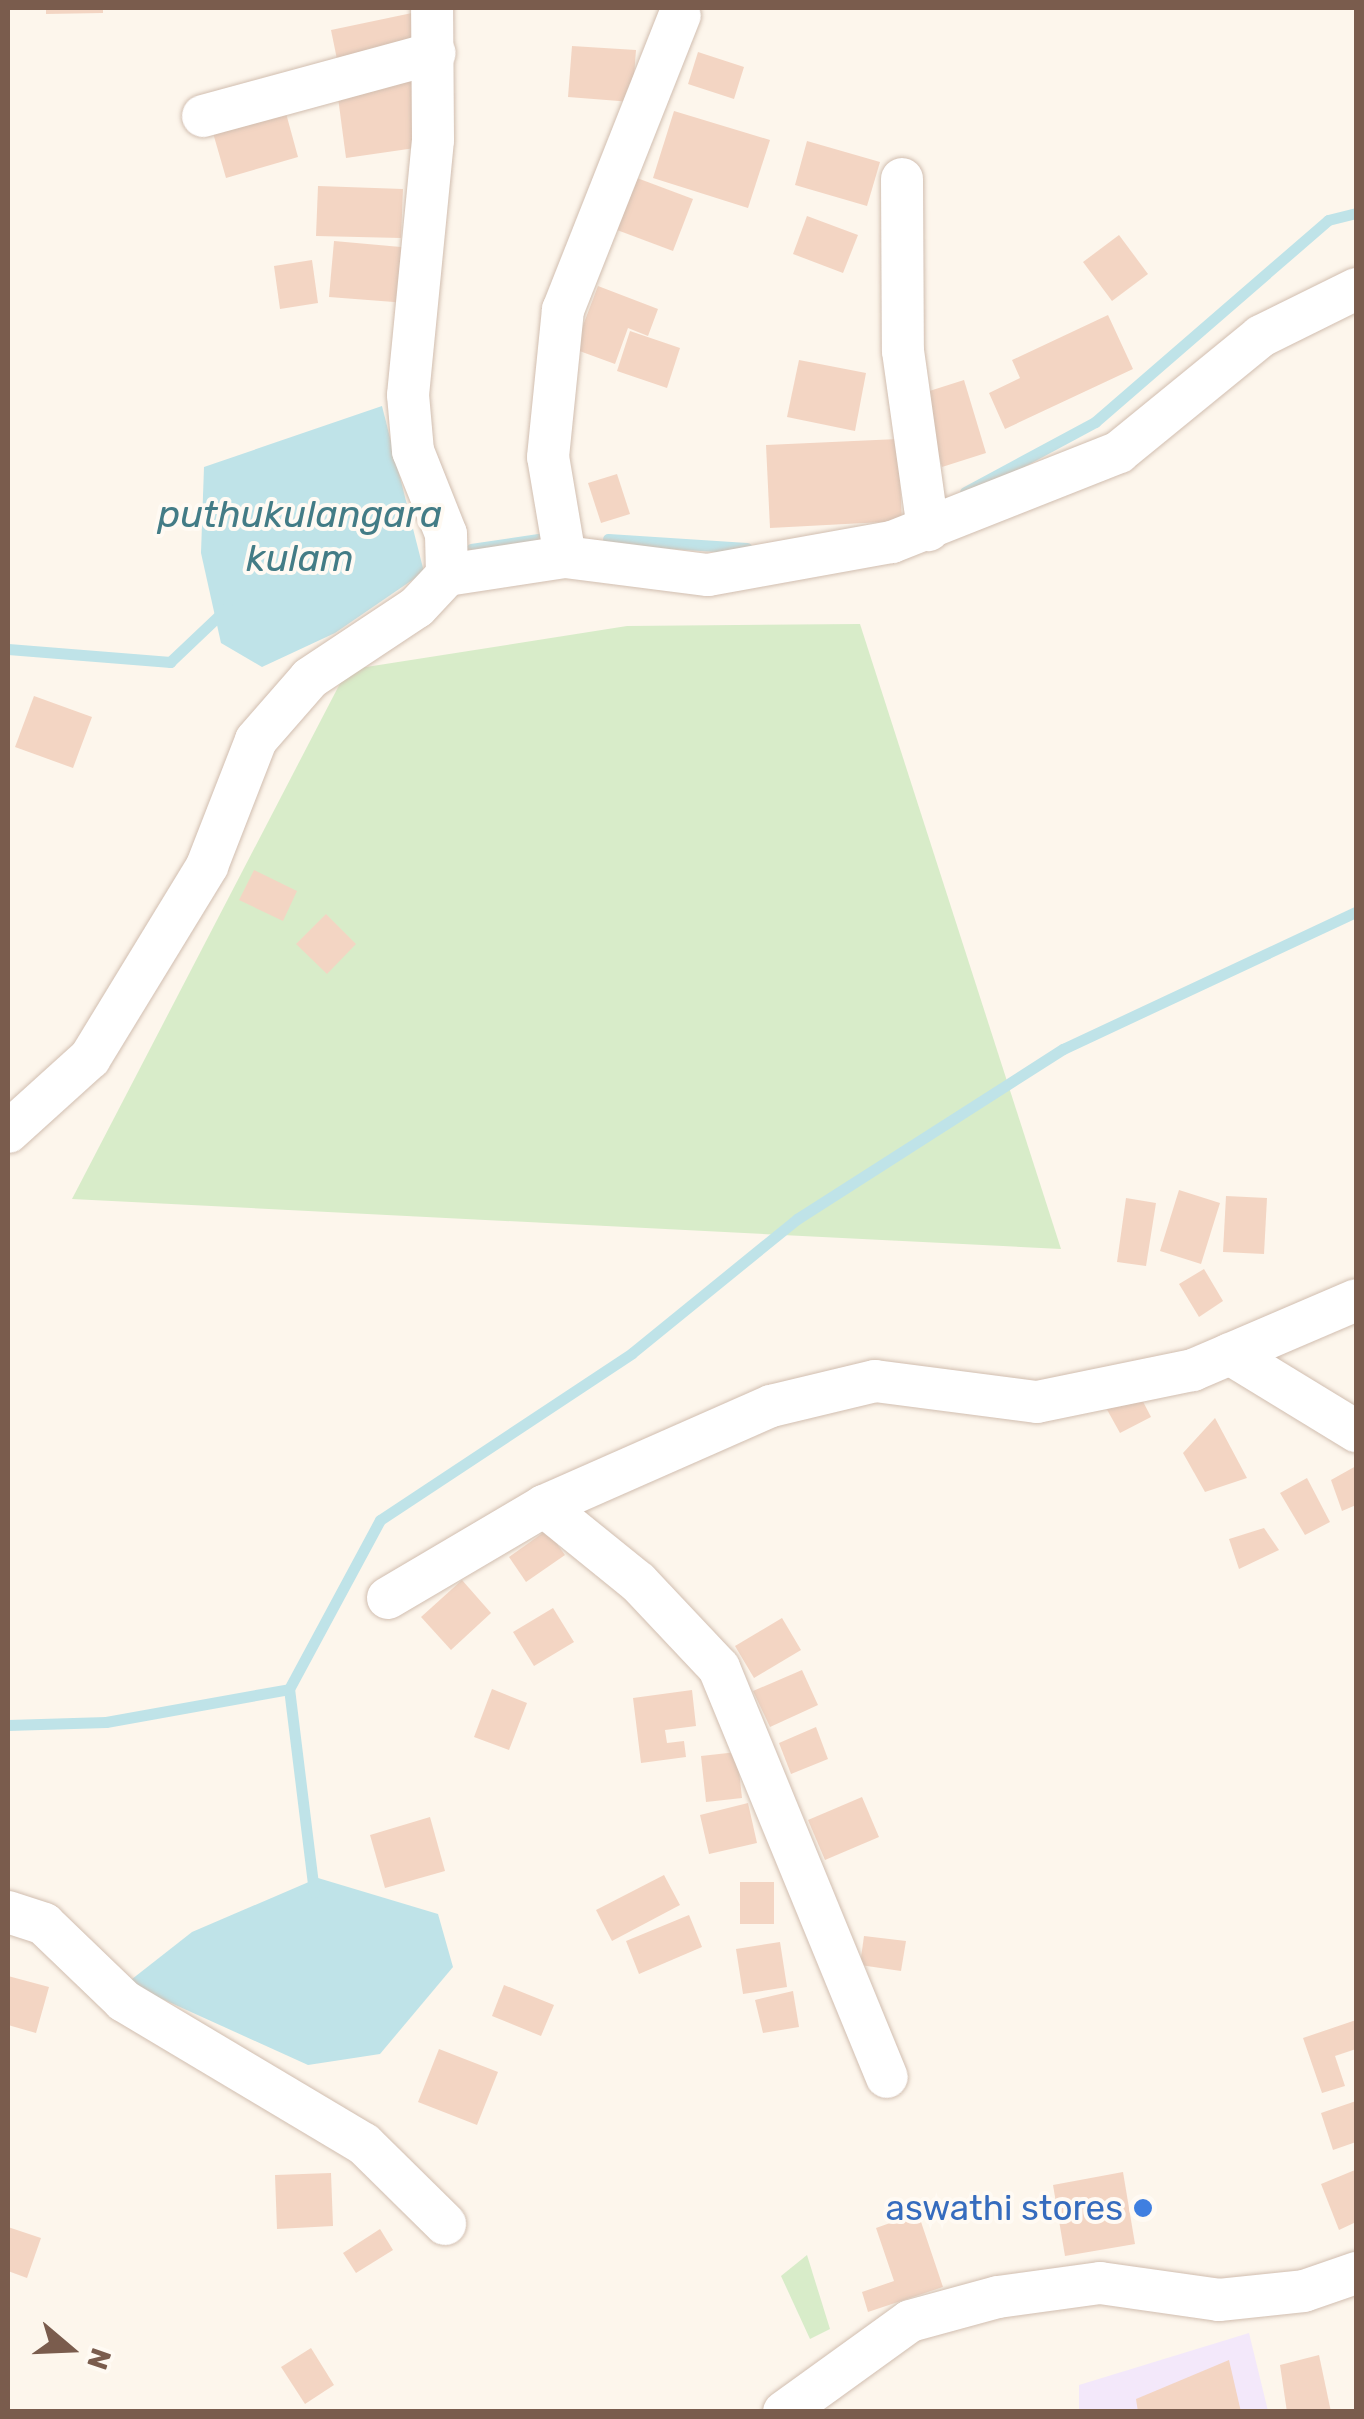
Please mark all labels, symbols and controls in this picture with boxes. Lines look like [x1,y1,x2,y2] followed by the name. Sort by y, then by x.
[158,492,442,582] water label: puthukulangara kulam
[886,2187,1123,2229] place label: aswathi stores
[1132,2197,1154,2219] marker: aswathi stores
[20,2299,120,2399] north arrow
[80,2344,118,2374] text: N

